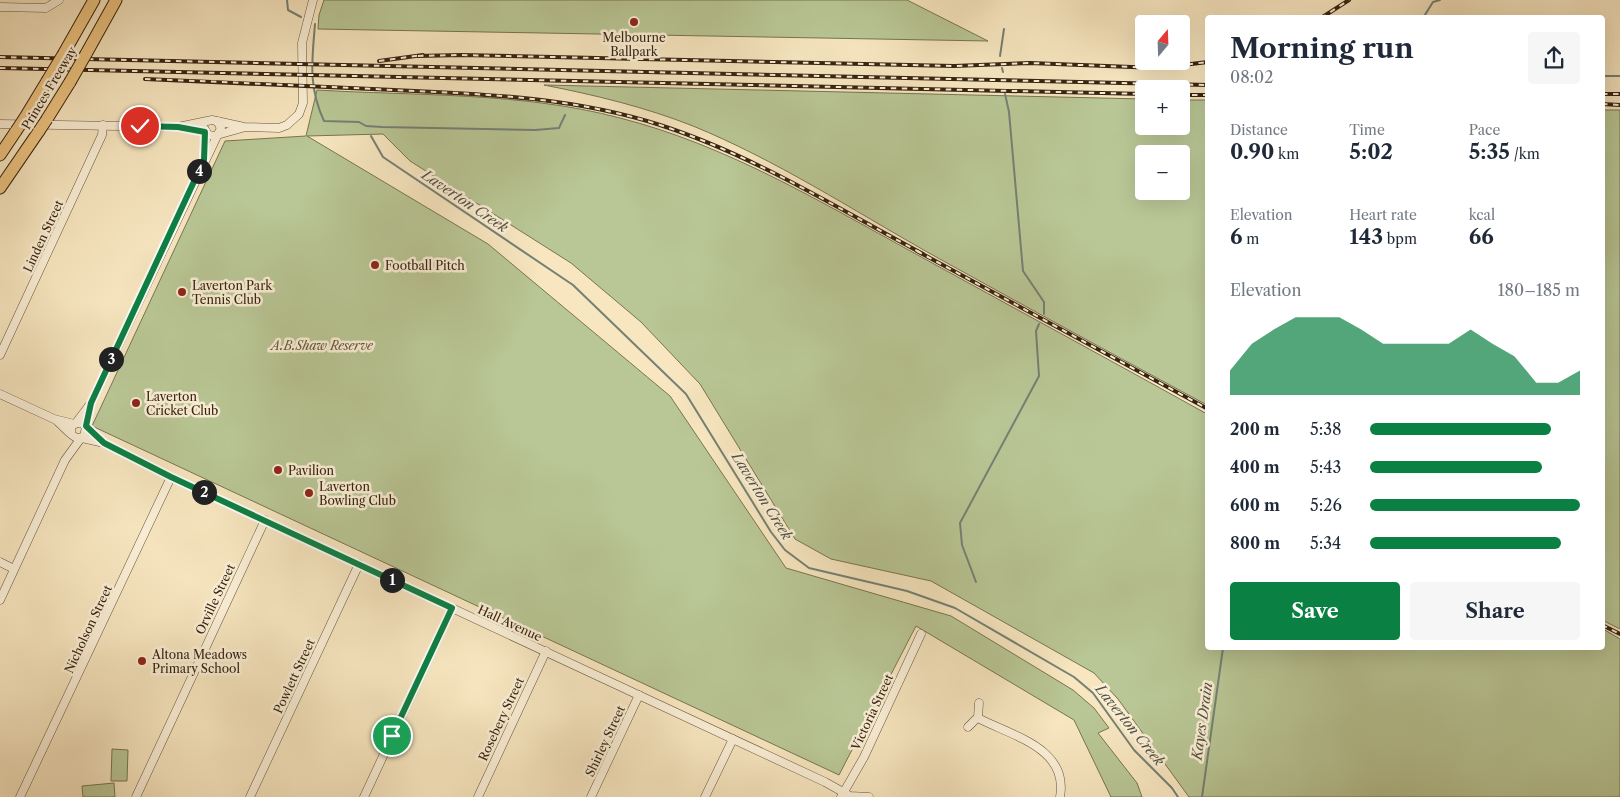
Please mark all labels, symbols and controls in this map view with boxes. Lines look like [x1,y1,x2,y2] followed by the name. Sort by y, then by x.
[1135,15,1190,70] north arrow
[1135,15,1190,200] map controls
[628,16,640,28] marker: Melbourne Ballpark
[602,30,666,59] place label: Melbourne Ballpark
[1230,31,1414,65] text: Morning run
[1528,32,1580,84] button: share
[18,44,80,132] street label: Princes Freeway
[1230,67,1273,87] text: 08:02
[1135,80,1190,135] button: +
[119,105,161,147] pin
[126,112,154,140] icon: check
[1230,121,1288,139] text: Distance
[1349,121,1385,139] text: Time
[1469,121,1500,139] text: Pace
[1230,139,1274,164] text: 0.90
[1349,139,1393,164] text: 5:02
[1469,139,1510,164] text: 5:35
[1135,145,1190,200] button: −
[1274,145,1299,163] text: km
[1510,145,1540,163] text: /km
[186,158,212,184] pin: 4
[195,162,204,180] text: 4
[418,165,512,237] water label: Laverton Creek
[20,197,67,274] street label: Linden Street
[1230,206,1293,224] text: Elevation
[1349,206,1417,224] text: Heart rate
[1469,206,1495,224] text: kcal
[1230,224,1243,249] text: 6
[1349,224,1383,249] text: 143
[1469,224,1494,249] text: 66
[1243,230,1259,248] text: m
[1383,230,1417,248] text: bpm
[385,258,465,273] place label: Football Pitch
[369,259,381,271] marker: Football Pitch
[192,278,273,307] place label: Laverton Park Tennis Club
[1230,280,1301,300] text: Elevation
[1498,280,1580,300] text: 180–185 m
[176,286,188,298] marker: Laverton Park Tennis Club
[269,338,374,353] park label: A.B.Shaw Reserve
[98,346,124,372] pin: 3
[108,350,115,368] text: 3
[146,389,218,418] place label: Laverton Cricket Club
[130,397,142,409] marker: Laverton Cricket Club
[1230,419,1280,439] text: 200 m
[1310,419,1341,439] text: 5:38
[727,448,797,544] water label: Laverton Creek
[1230,457,1280,477] text: 400 m
[1310,457,1341,477] text: 5:43
[288,463,334,478] place label: Pavilion
[272,464,284,476] marker: Pavilion
[319,479,396,508] place label: Laverton Bowling Club
[192,480,216,504] pin: 2
[200,483,209,501] text: 2
[303,487,315,499] marker: Laverton Bowling Club
[1230,495,1280,515] text: 600 m
[1310,495,1342,515] text: 5:26
[1230,533,1280,553] text: 800 m
[1310,533,1341,553] text: 5:34
[192,561,238,637] street label: Orville Street
[380,568,404,592] pin: 1
[389,571,396,589] text: 1
[61,582,115,675] street label: Nicholson Street
[1230,582,1400,640] button: Save
[1410,582,1580,640] button: Share
[476,602,545,644] street label: Hall Avenue
[270,636,318,716] street label: Powlett Street
[151,647,247,676] place label: Altona Meadows Primary School
[136,655,148,667] marker: Altona Meadows Primary School
[847,671,897,753] street label: Victoria Street
[475,674,527,763] street label: Rosebery Street
[1091,680,1169,770] water label: Laverton Creek
[1188,681,1216,762] water label: Kayes Drain
[582,702,628,779] street label: Shirley Street
[371,715,413,757] pin
[378,722,406,750] icon: arrive

